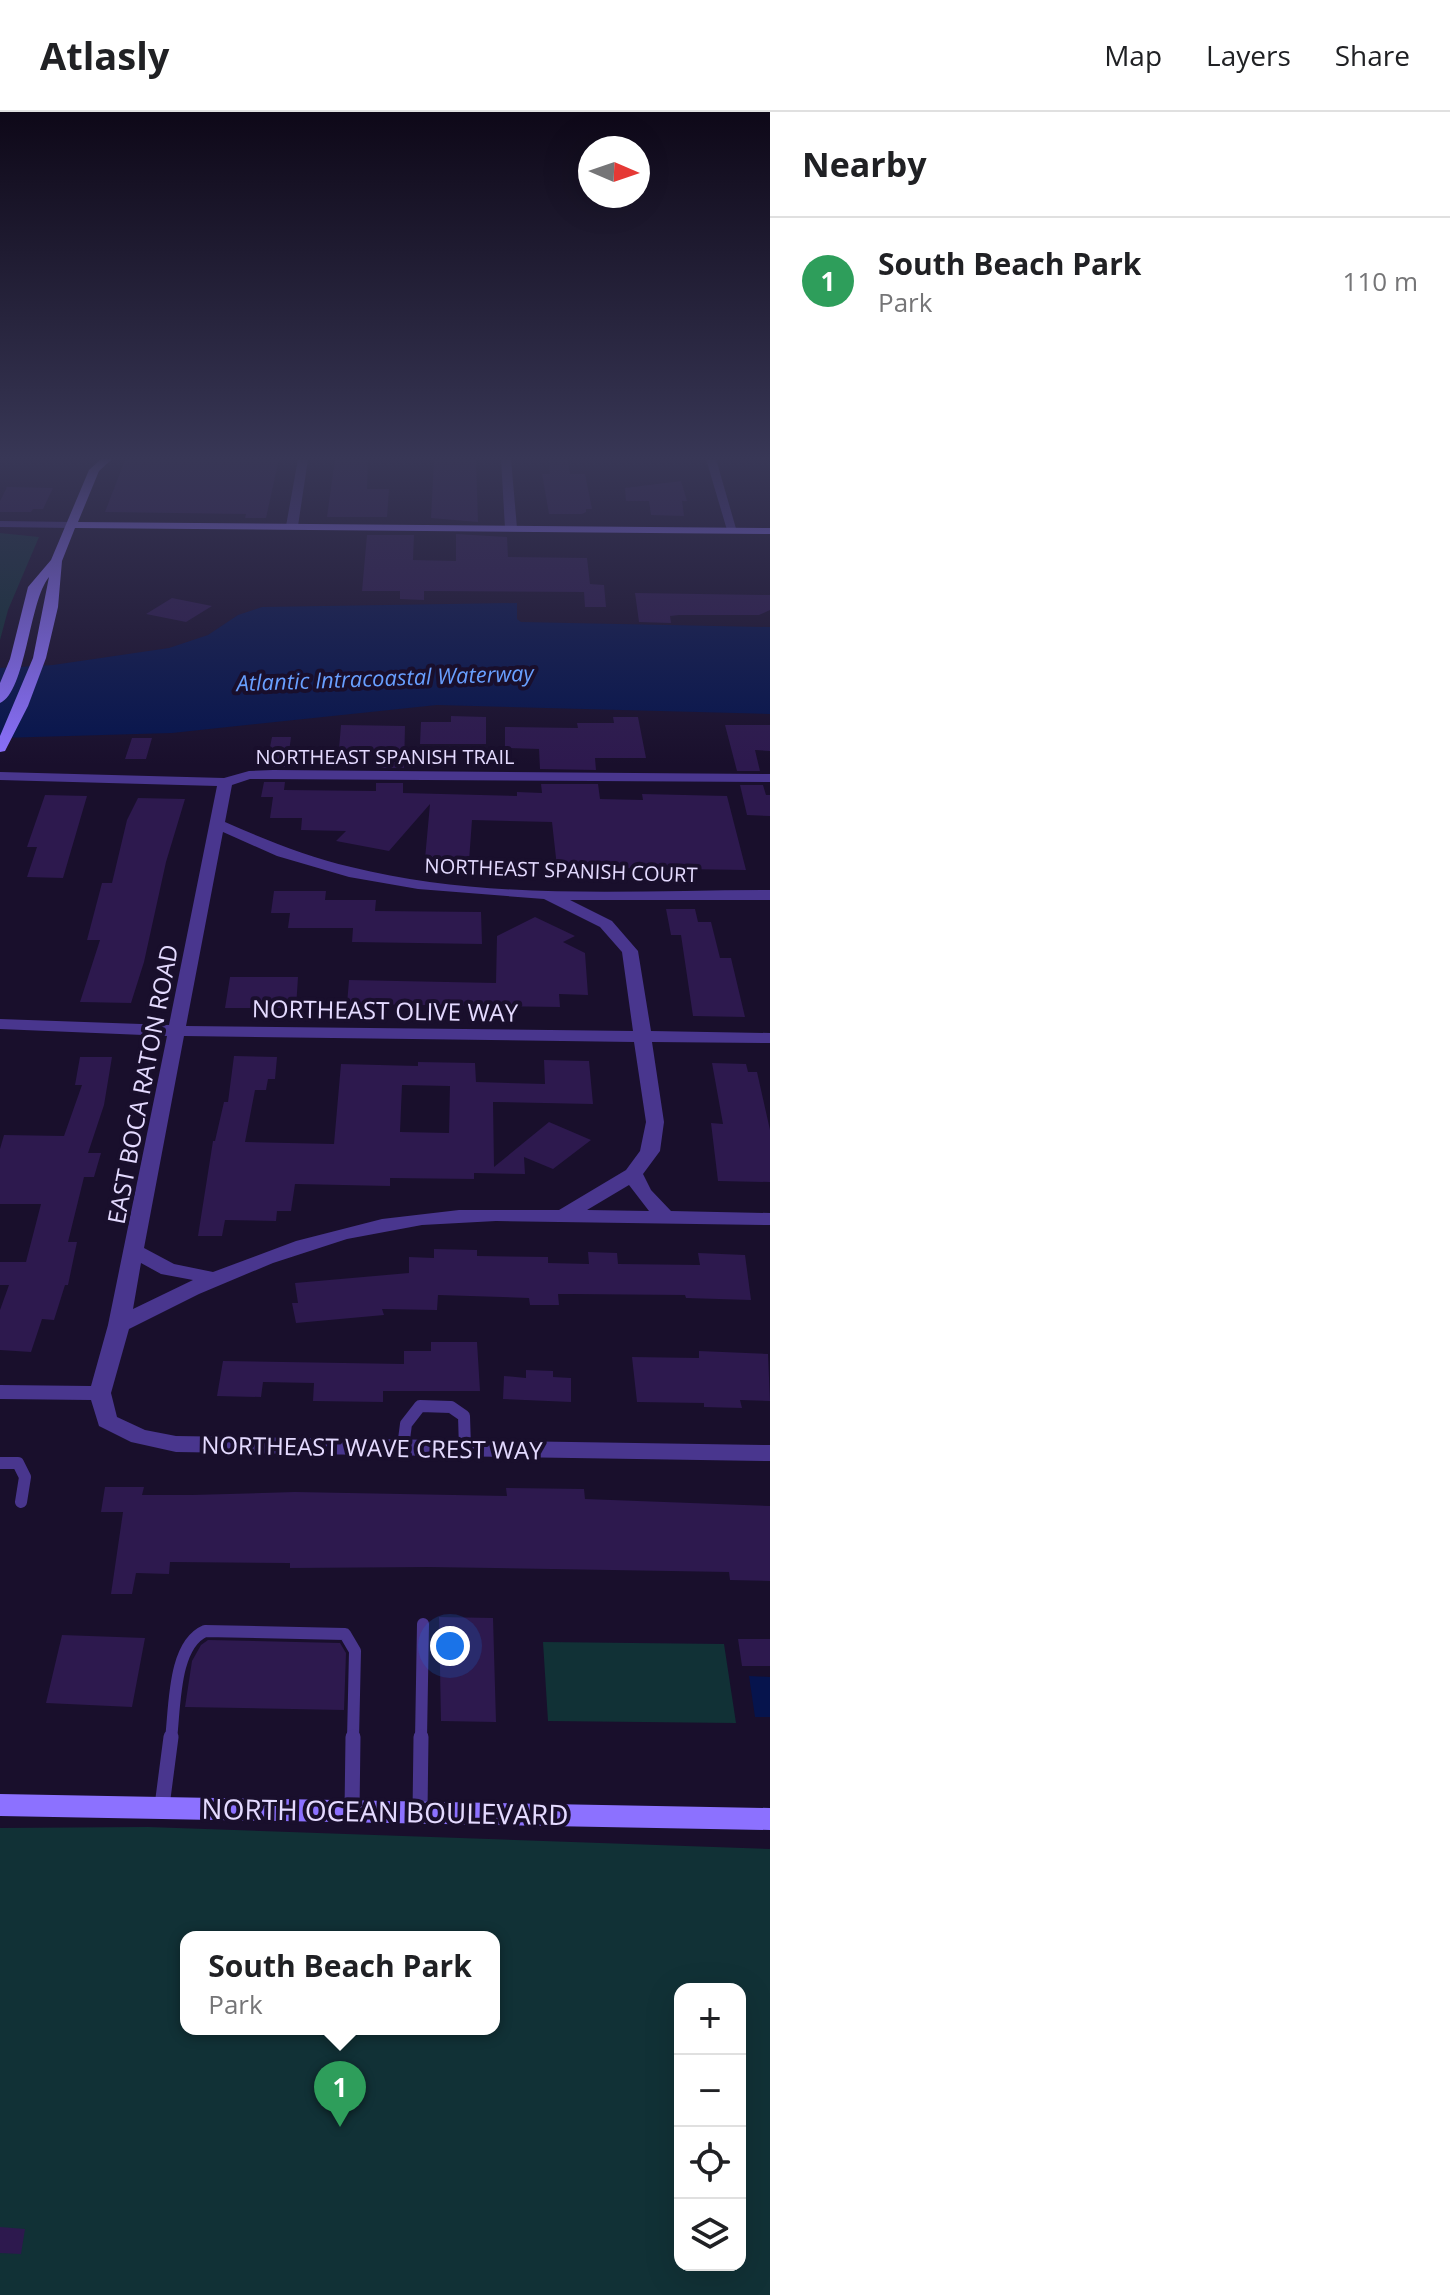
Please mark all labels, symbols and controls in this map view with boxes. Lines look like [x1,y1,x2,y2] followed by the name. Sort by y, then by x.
[40,29,169,81] text: Atlasly
[1104,36,1162,74] text: Map
[1206,36,1291,74] text: Layers
[1335,36,1410,74] text: Share
[578,136,650,208] north arrow
[802,141,927,187] text: Nearby
[878,243,1141,284] text: South Beach Park
[821,263,835,299] text: 1
[1343,263,1418,299] text: 110 m
[878,284,932,320] text: Park
[234,657,536,697] water label: Atlantic Intracoastal Waterway
[256,743,514,770] street label: NORTHEAST SPANISH TRAIL
[424,852,698,888] street label: NORTHEAST SPANISH COURT
[99,941,185,1227] street label: EAST BOCA RATON ROAD
[252,991,519,1029] street label: NORTHEAST OLIVE WAY
[201,1428,544,1466] street label: NORTHEAST WAVE CREST WAY
[430,1626,470,1666] your location
[201,1789,569,1833] street label: NORTH OCEAN BOULEVARD
[180,1931,500,2035] popup
[208,1945,472,1986] text: South Beach Park
[674,1983,746,2271] map controls
[674,1983,746,2055] button: +
[208,1986,263,2022] text: Park
[674,2055,746,2127] button: −
[314,2061,366,2127] pin: 1
[674,2127,746,2199] button: locate
[674,2199,746,2271] button: layers

